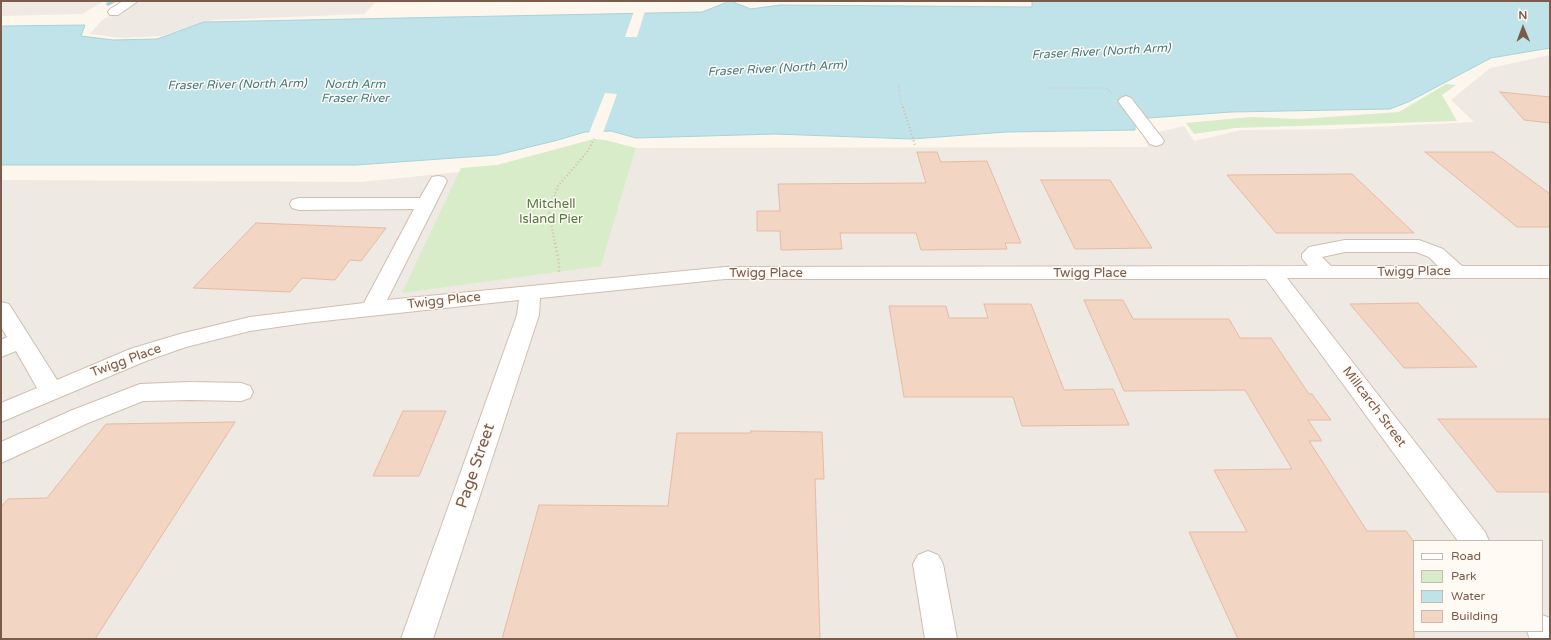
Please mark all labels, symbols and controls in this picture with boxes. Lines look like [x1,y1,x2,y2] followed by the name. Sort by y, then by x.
[1503,8,1543,48] north arrow
[1518,9,1527,22] text: N
[1031,41,1171,63] water label: Fraser River (North Arm)
[707,58,847,80] water label: Fraser River (North Arm)
[167,77,307,93] water label: Fraser River (North Arm)
[321,78,389,106] water label: North Arm Fraser River
[519,197,583,228] park label: Mitchell Island Pier
[1377,264,1451,280] street label: Twigg Place
[729,266,803,282] street label: Twigg Place
[1053,266,1127,282] street label: Twigg Place
[407,289,481,313] street label: Twigg Place
[89,341,163,381] street label: Twigg Place
[1339,364,1409,450] street label: Millcarch Street
[453,421,499,511] street label: Page Street
[1413,540,1543,632] legend
[1451,549,1481,563] text: Road
[1451,569,1477,583] text: Park
[1451,589,1485,603] text: Water
[1451,609,1498,623] text: Building

